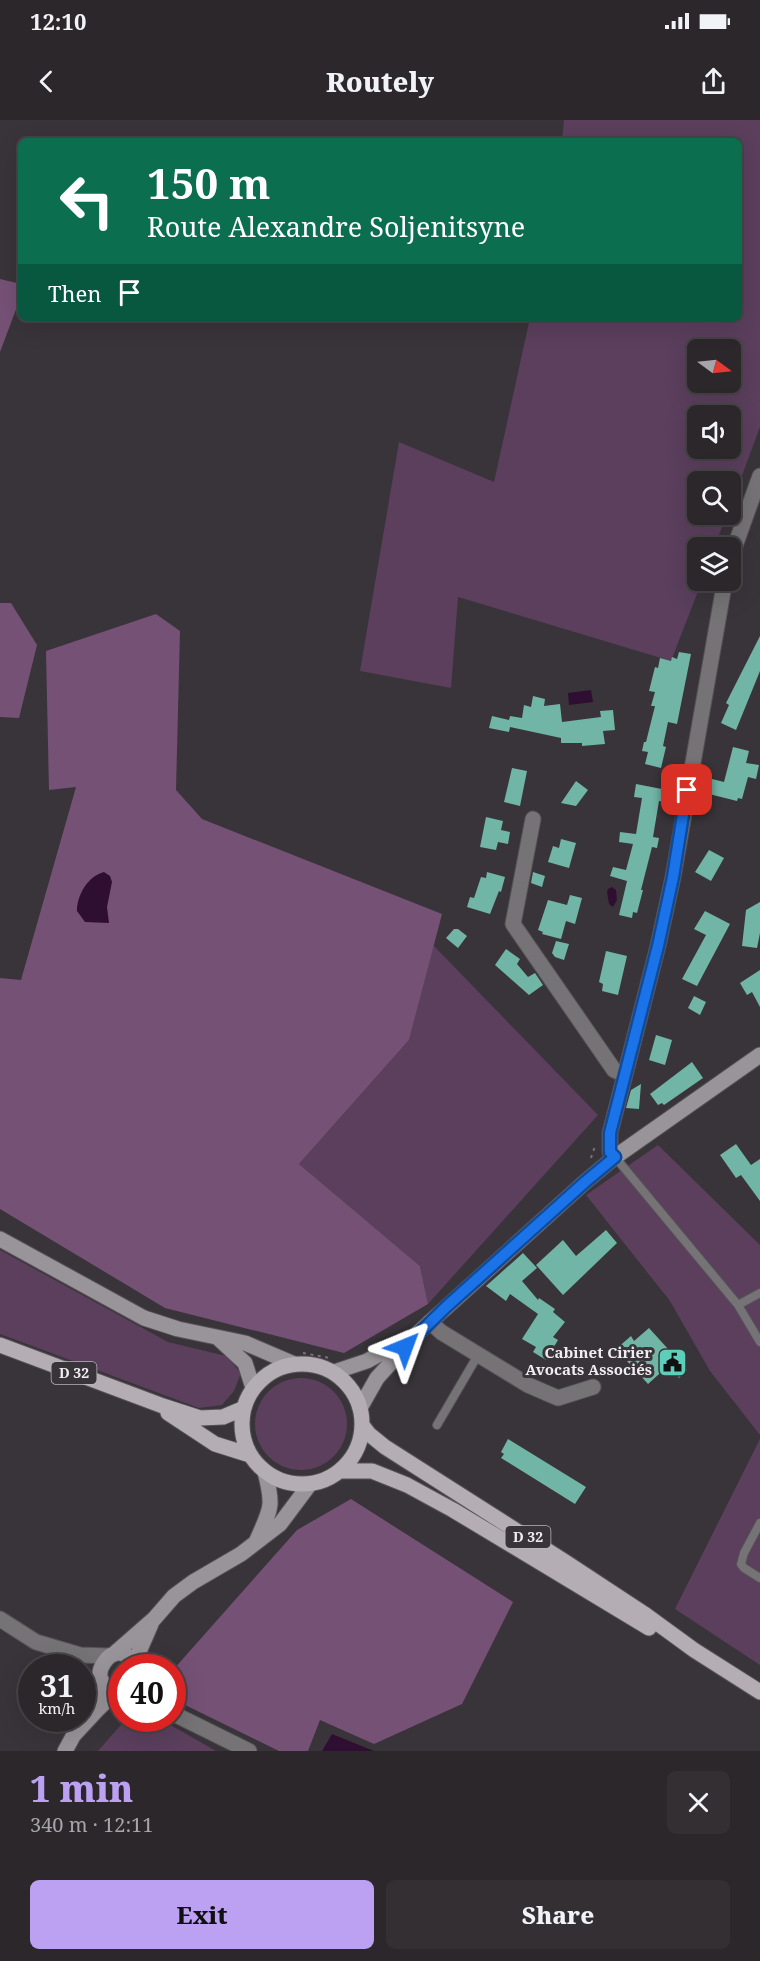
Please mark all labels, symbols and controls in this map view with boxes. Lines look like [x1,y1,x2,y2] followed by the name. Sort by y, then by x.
[30,6,86,36] text: 12:10
[326,63,434,100] text: Routely
[30,65,63,98] icon: back
[697,65,730,98] icon: share
[147,154,271,211] text: 150 m
[48,162,126,240] icon: left
[147,208,525,245] text: Route Alexandre Soljenitsyne
[113,276,146,309] icon: arrive
[48,278,101,308] text: Then
[687,339,741,393] north arrow
[687,339,741,591] map controls
[687,405,741,459] button: sound
[687,471,741,525] button: search
[687,537,741,591] button: layers
[661,764,712,815] pin
[670,773,703,806] icon: arrive
[373,1315,437,1379] position arrow
[525,1342,652,1379] place label: Cabinet Cirier Avocats Associés
[657,1346,689,1378] public building icon: Cabinet Cirier Avocats Associés
[52,1362,97,1384] road number: D 32
[506,1526,550,1548] road number: D 32
[108,1654,186,1732] speed limit sign: 40
[40,1665,74,1706] text: 31
[39,1698,75,1718] text: km/h
[30,1764,133,1813] text: 1 min
[667,1771,730,1834] button: close
[30,1811,153,1838] text: 340 m · 12:11
[30,1880,374,1949] button: Exit
[386,1880,730,1949] button: Share

